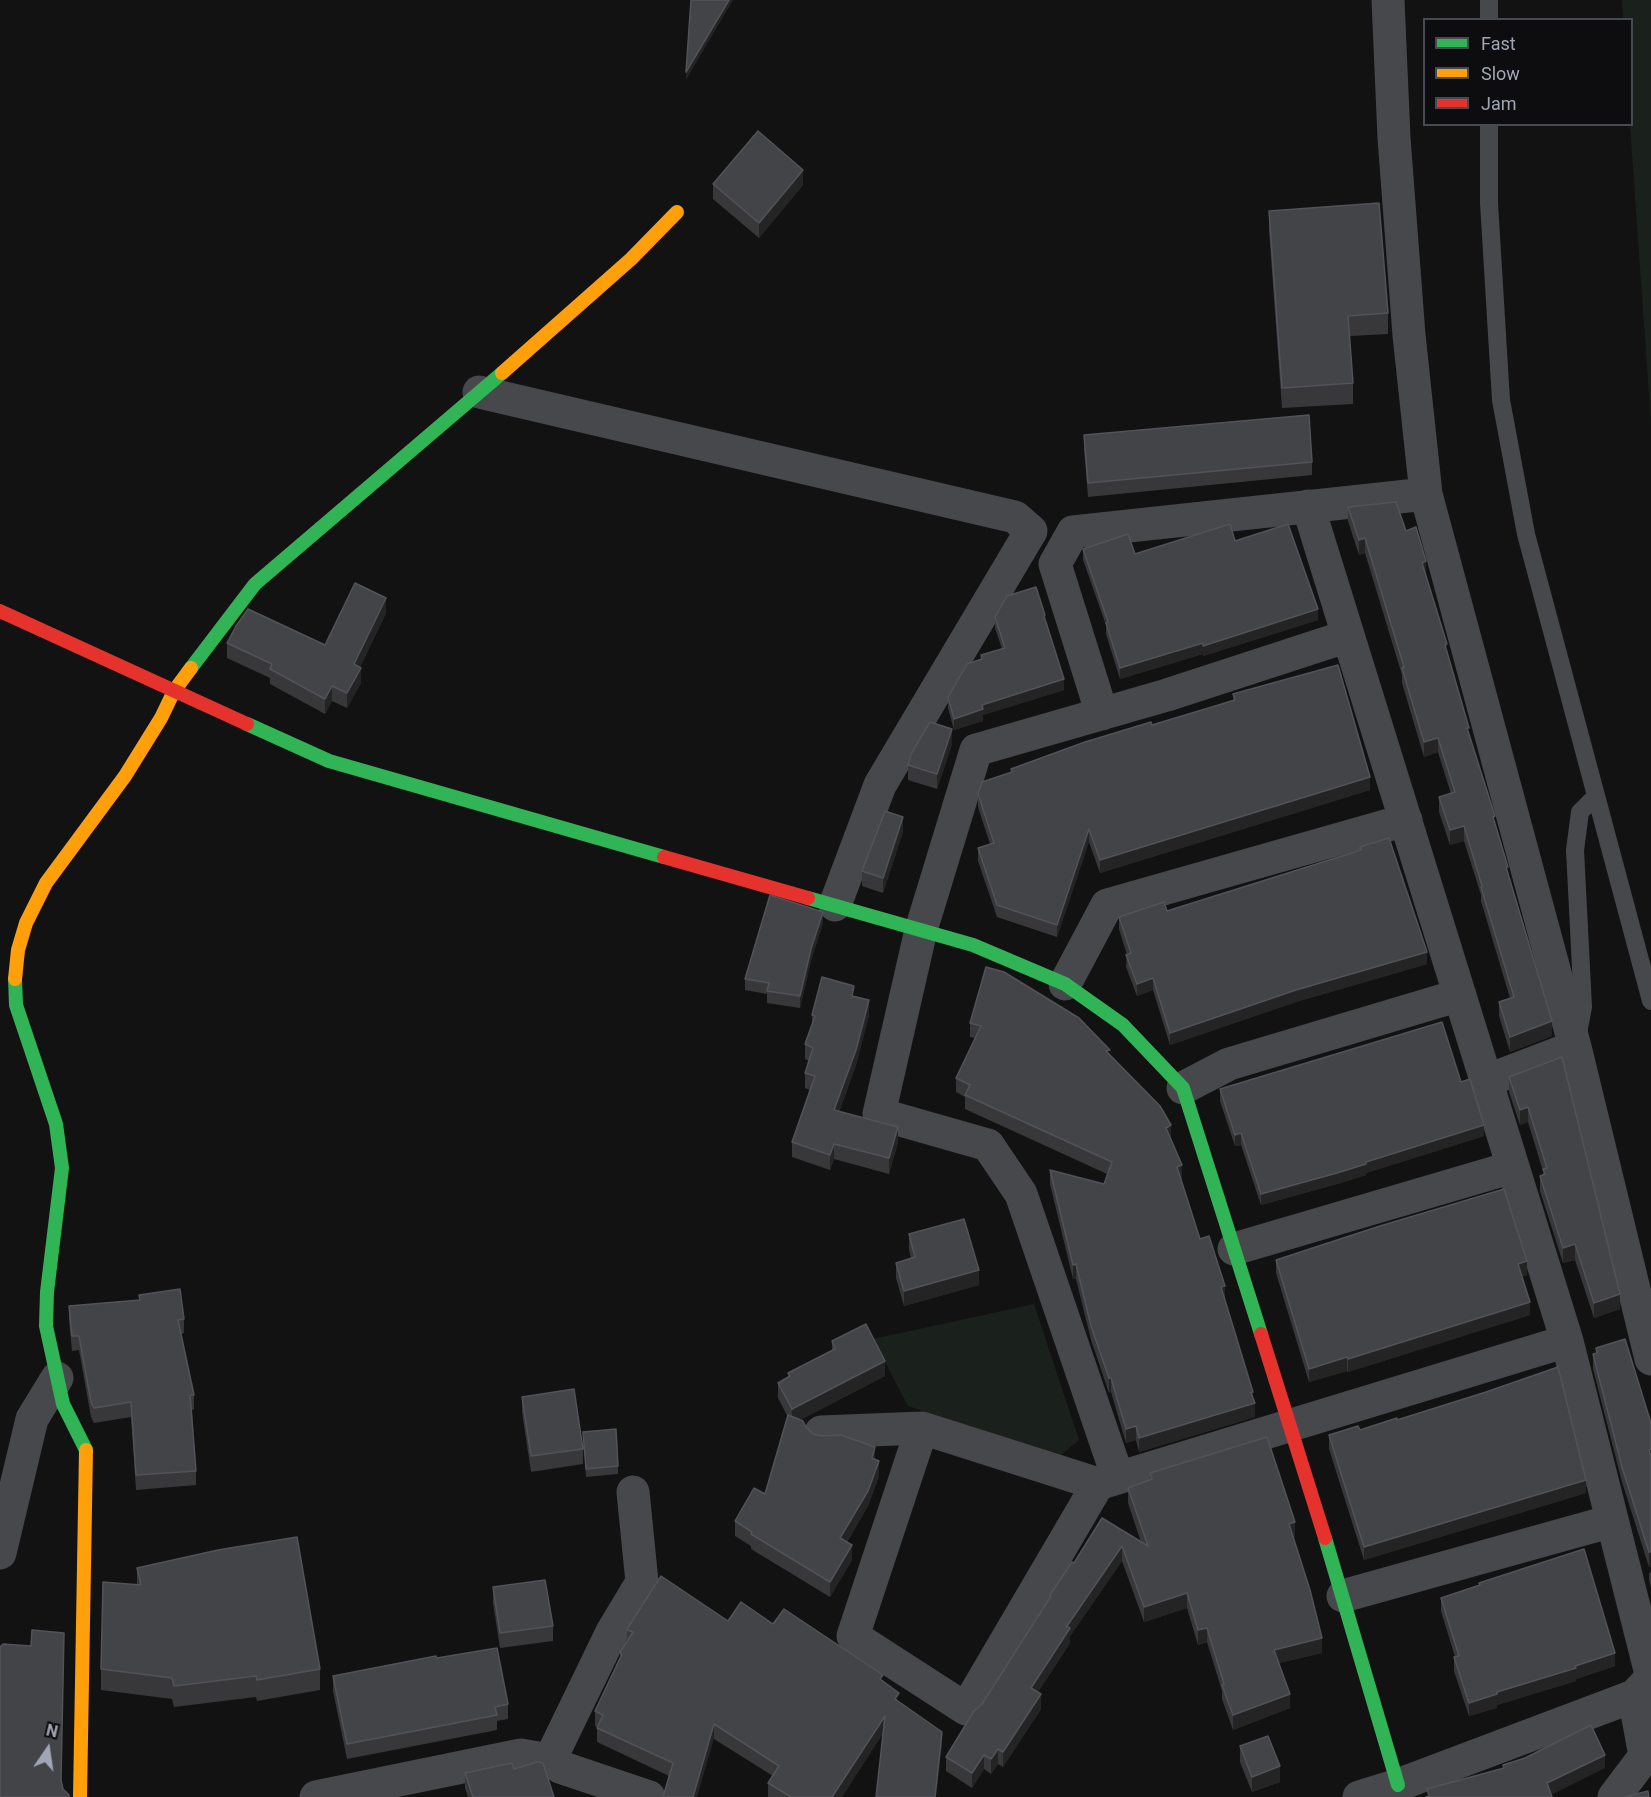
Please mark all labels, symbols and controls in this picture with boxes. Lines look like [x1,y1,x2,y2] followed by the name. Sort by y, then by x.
[1423,18,1633,126] legend
[1481,33,1516,54] text: Fast
[1481,63,1520,84] text: Slow
[1481,93,1517,114] text: Jam
[18,1719,78,1779] north arrow
[45,1720,60,1741] text: N

